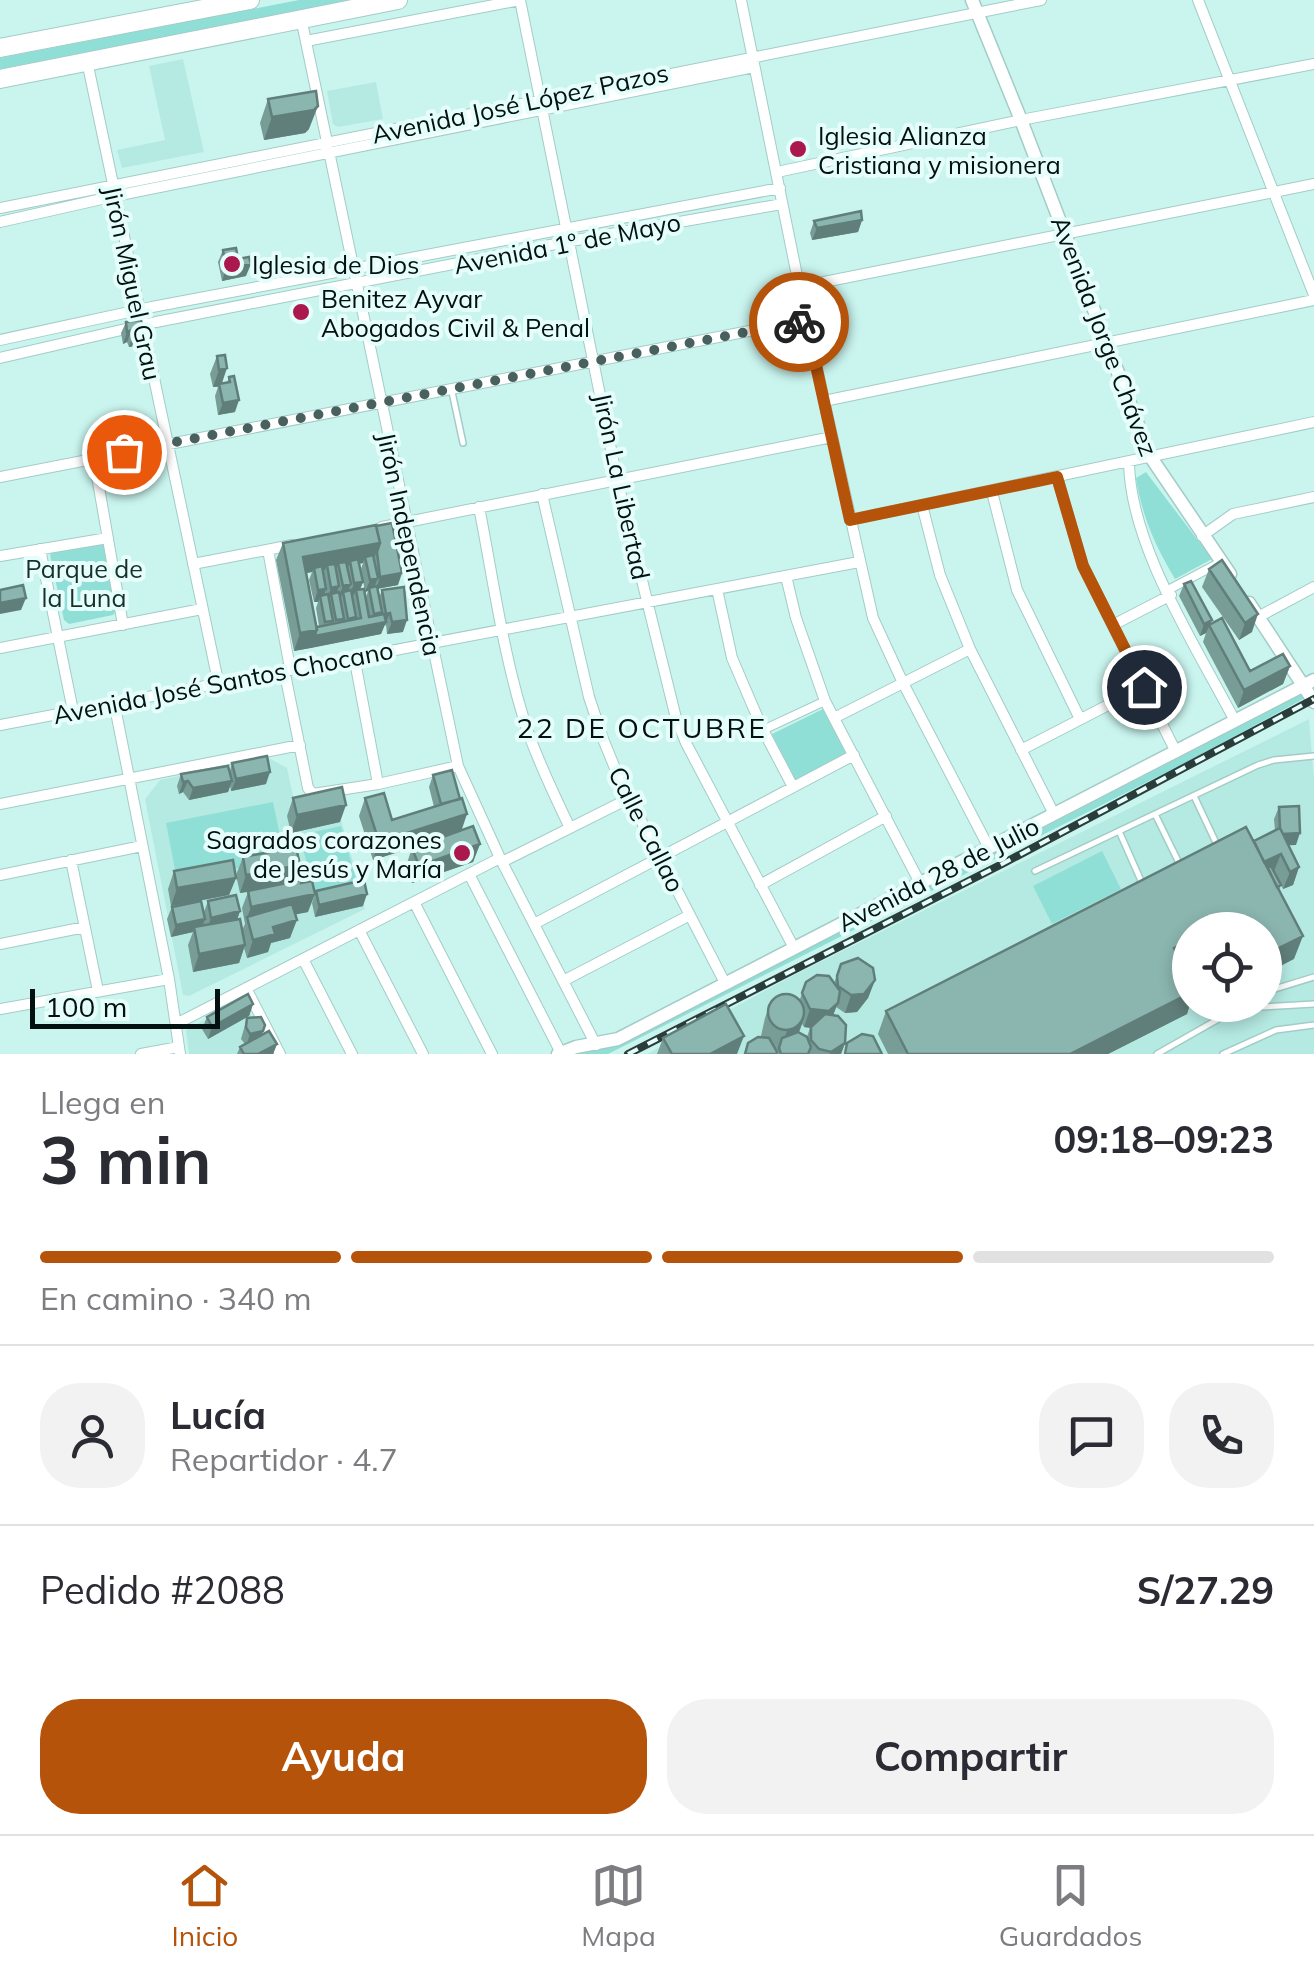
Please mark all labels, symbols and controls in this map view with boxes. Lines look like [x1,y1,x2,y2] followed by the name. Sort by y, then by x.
[369,56,671,150] street label: Avenida José López Pazos
[818,120,1061,180] place label: Iglesia Alianza Cristiana y misionera
[787,138,809,160] marker: Iglesia Alianza Cristiana y misionera
[97,183,169,383] street label: Jirón Miguel Grau
[451,206,683,280] street label: Avenida 1º de Mayo
[1045,212,1165,460] street label: Avenida Jorge Chávez
[252,249,419,280] place label: Iglesia de Dios
[221,253,243,275] marker: Iglesia de Dios
[749,272,849,372] courier
[321,283,590,343] place label: Benitez Ayvar Abogados Civil & Penal
[772,295,827,350] icon: bike
[290,301,312,323] marker: Benitez Ayvar Abogados Civil & Penal
[587,390,657,582] street label: Jirón La Libertad
[82,410,167,495] pin
[97,425,152,480] icon: bag
[371,429,449,659] street label: Jirón Independencia
[25,553,143,613] park label: Parque de la Luna
[50,634,396,730] street label: Avenida José Santos Chocano
[1102,645,1187,730] pin
[1117,660,1172,715] icon: home
[517,710,767,745] district label: 22 DE OCTUBRE
[602,761,692,897] street label: Calle Callao
[832,810,1044,938] street label: Avenida 28 de Julio
[206,824,442,884] place label: Sagrados corazones de Jesús y María
[451,842,473,864] marker: Sagrados corazones de Jesús y María
[1172,912,1282,1022] map controls
[1172,912,1282,1022] button: locate
[30,984,220,1028] scale bar
[45,989,127,1024] text: 100 m
[40,1082,165,1122] text: Llega en
[1054,1115,1274,1163] text: 09:18–09:23
[40,1119,211,1200] text: 3 min
[40,1278,312,1318] text: En camino · 340 m
[40,1383,145,1488] button: person
[1039,1383,1144,1488] button: chat
[1169,1383,1274,1488] button: phone
[170,1391,266,1439] text: Lucía
[170,1439,398,1479] text: Repartidor · 4.7
[40,1566,285,1614] text: Pedido #2088
[1137,1566,1274,1614] text: S/27.29
[40,1699,647,1814] button: Ayuda
[667,1699,1274,1814] button: Compartir
[172,1858,238,1953] tab: Inicio
[581,1858,656,1953] tab: Mapa
[999,1858,1142,1953] tab: Guardados

